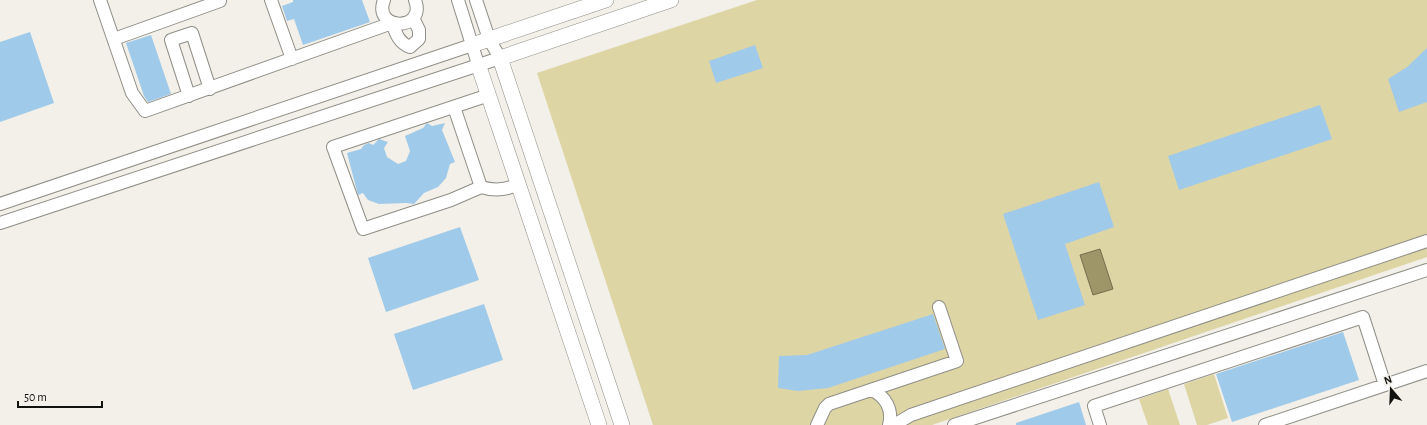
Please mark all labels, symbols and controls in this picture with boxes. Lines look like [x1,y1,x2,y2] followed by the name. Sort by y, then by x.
[1371,369,1411,409] north arrow
[1382,374,1393,386] text: N
[18,383,102,409] scale bar
[24,391,47,403] text: 50 m

